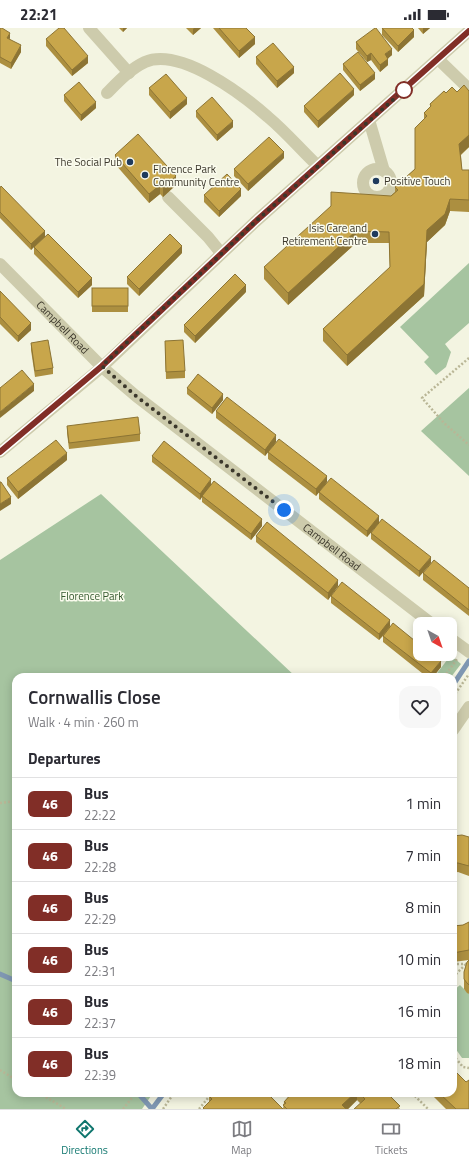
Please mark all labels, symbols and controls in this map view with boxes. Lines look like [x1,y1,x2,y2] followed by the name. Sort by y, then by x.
[20,3,57,26] text: 22:21
[395,81,413,99] unlabelled marker
[55,154,122,170] place label: The Social Pub
[125,157,135,167] marker: The Social Pub
[153,161,240,190] place label: Florence Park Community Centre
[140,170,150,180] marker: Florence Park Community Centre
[384,173,450,189] place label: Positive Touch
[371,176,381,186] marker: Positive Touch
[282,220,367,249] place label: Isis Care and Retirement Centre
[370,229,380,239] marker: Isis Care and Retirement Centre
[33,297,93,358] street label: Campbell Road
[274,500,294,520] your location
[300,519,364,575] street label: Campbell Road
[60,588,124,604] park label: Florence Park
[413,617,457,661] north arrow
[413,617,457,661] map controls
[28,682,161,711] text: Cornwallis Close
[399,686,441,728] button: heart
[28,712,139,732] text: Walk · 4 min · 260 m
[28,747,101,770] text: Departures
[84,782,109,805] text: Bus
[405,792,441,815] text: 1 min
[42,793,58,814] text: 46
[84,805,116,825] text: 22:22
[84,834,109,857] text: Bus
[405,844,441,867] text: 7 min
[42,845,58,866] text: 46
[84,857,116,877] text: 22:28
[84,886,109,909] text: Bus
[405,896,441,919] text: 8 min
[42,897,58,918] text: 46
[84,909,116,929] text: 22:29
[84,938,109,961] text: Bus
[397,948,441,971] text: 10 min
[42,949,58,970] text: 46
[84,961,116,981] text: 22:31
[84,990,109,1013] text: Bus
[397,1000,441,1023] text: 16 min
[42,1001,58,1022] text: 46
[84,1013,116,1033] text: 22:37
[84,1042,109,1065] text: Bus
[397,1052,441,1075] text: 18 min
[42,1053,58,1074] text: 46
[84,1065,116,1085] text: 22:39
[61,1118,108,1158] tab: Directions
[231,1118,253,1158] tab: Map
[375,1118,408,1158] tab: Tickets

